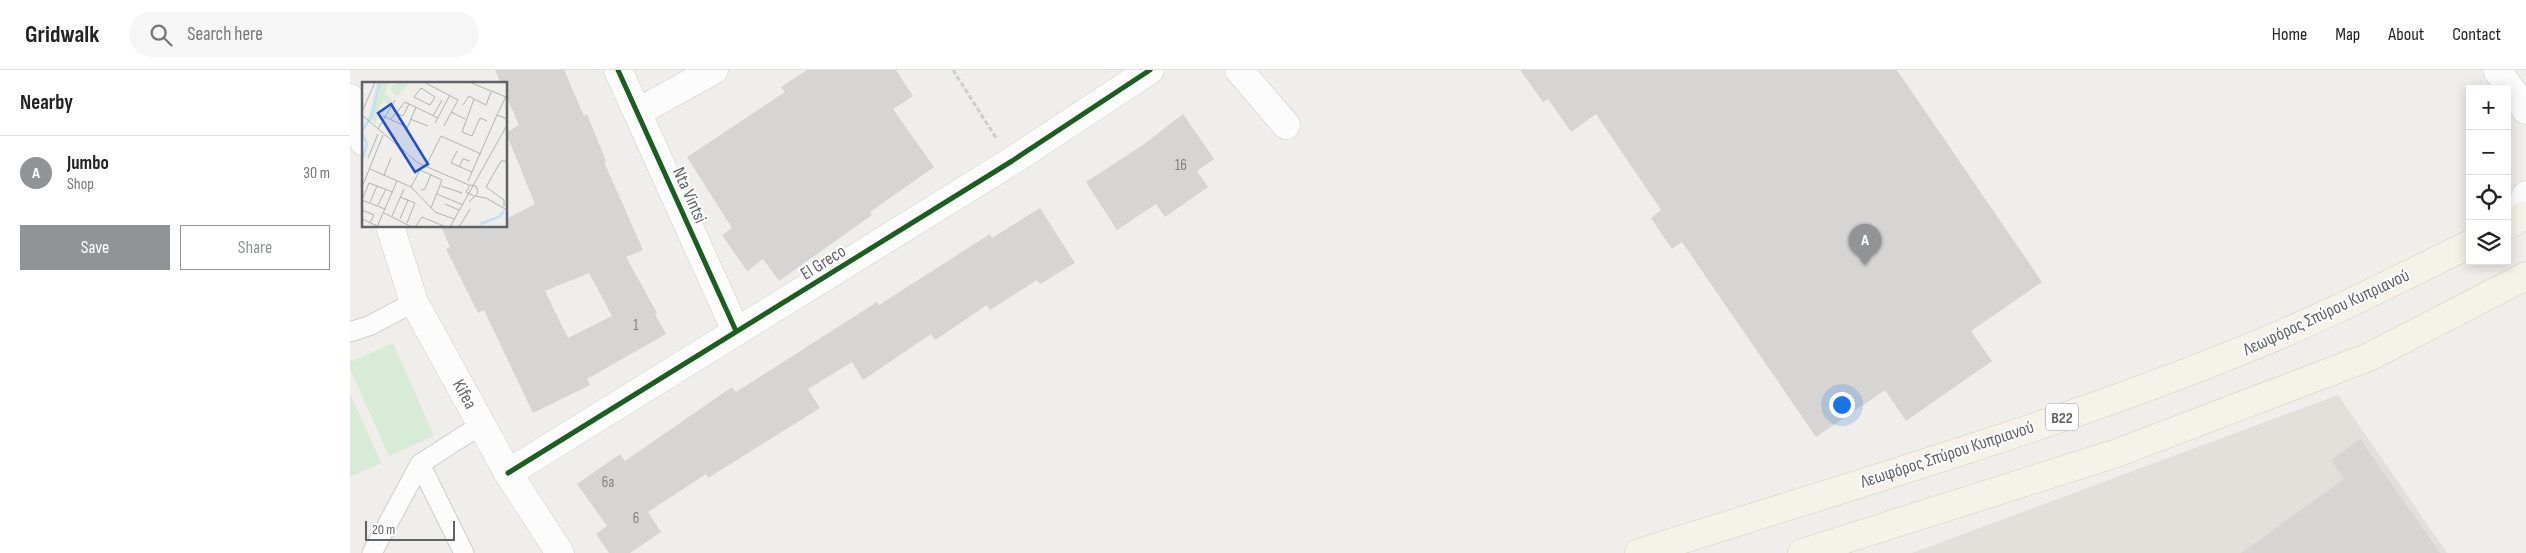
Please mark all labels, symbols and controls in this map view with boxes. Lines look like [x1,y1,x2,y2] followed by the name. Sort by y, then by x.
[129,12,479,57] search box
[25,20,99,49] text: Gridwalk
[147,21,175,49] icon: search
[187,23,263,46] text: Search here
[2272,24,2307,45] text: Home
[2335,24,2360,45] text: Map
[2388,24,2424,45] text: About
[2452,24,2501,45] text: Contact
[362,82,508,228] inset map
[2466,85,2511,265] map controls
[2466,85,2511,130] button: +
[20,90,73,115] text: Nearby
[2466,130,2511,175] button: −
[67,152,109,175] text: Jumbo
[1175,156,1187,175] house number: 16
[32,164,40,183] text: A
[303,164,330,183] text: 30 m
[668,164,711,226] street label: Nta Vintsi
[67,175,94,194] text: Shop
[2466,175,2511,220] button: locate
[2466,220,2511,265] button: layers
[1849,224,1881,265] pin: A
[20,225,170,270] button: Save
[180,225,330,270] button: Share
[797,240,850,284] street label: El Greco
[2239,265,2413,361] street label: Λεωφόρος Σπύρου Κυπριανού
[633,316,639,335] house number: 1
[448,376,481,413] street label: Kifea
[1829,392,1855,418] your location
[2046,404,2078,431] road number: B22
[1857,417,2037,493] street label: Λεωφόρος Σπύρου Κυπριανού
[602,473,614,492] house number: 6a
[633,509,639,528] house number: 6
[365,518,455,541] scale bar
[372,521,395,538] text: 20 m

